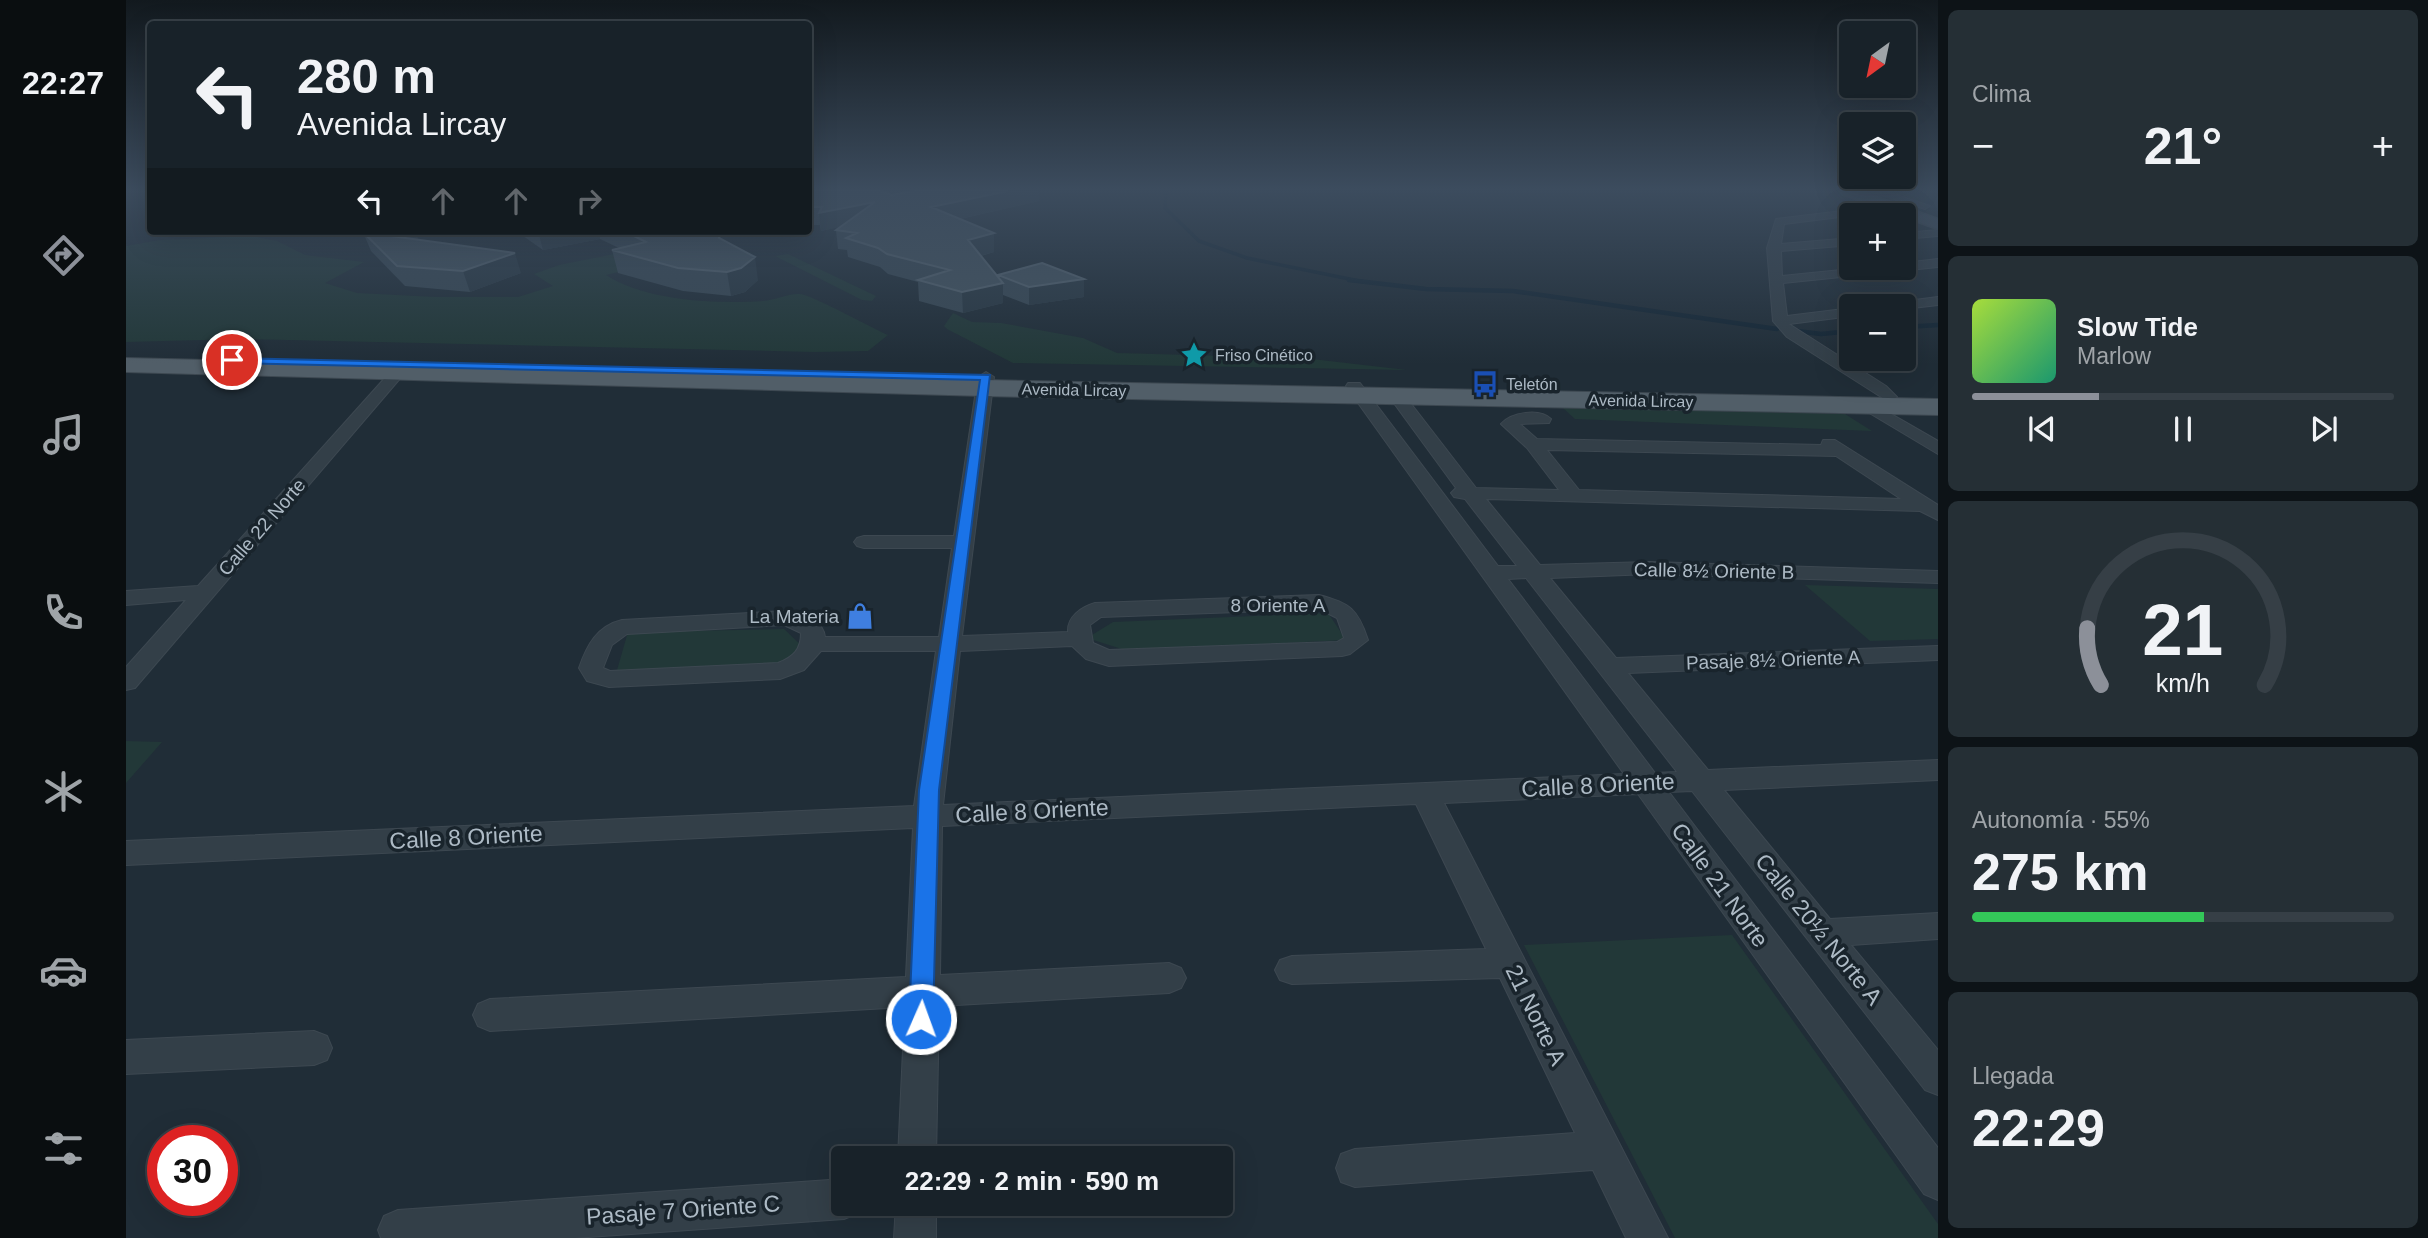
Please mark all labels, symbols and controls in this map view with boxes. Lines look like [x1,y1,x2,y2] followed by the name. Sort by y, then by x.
[1839,21,1916,98] north arrow
[1839,21,1916,371] map controls
[182,49,273,140] icon: left
[297,49,436,103] text: 280 m
[22,65,104,101] text: 22:27
[1972,81,2031,107] text: Clima
[297,106,506,142] text: Avenida Lircay
[1839,112,1916,189] button: layers
[2144,117,2222,175] text: 21°
[1972,125,1994,167] text: −
[2372,125,2394,167] text: +
[351,182,389,220] icon: left
[424,182,462,220] icon: ahead
[497,182,535,220] icon: ahead
[570,182,608,220] icon: right
[1839,203,1916,280] button: +
[39,231,88,280] icon: directions
[1839,294,1916,371] button: −
[2077,312,2198,342] text: Slow Tide
[202,330,262,390] pin
[1179,340,1209,370] place icon: Friso Cinético
[213,341,251,379] icon: arrive
[2077,343,2151,369] text: Marlow
[1215,347,1313,364] place label: Friso Cinético
[1470,369,1500,399] bus stop icon: Teletón
[1506,376,1558,393] place label: Teletón
[1022,381,1126,399] street label: Avenida Lircay
[1589,392,1693,410] street label: Avenida Lircay
[39,410,88,459] icon: music
[2023,410,2061,448] icon: previous
[2164,410,2202,448] icon: pause
[2305,410,2343,448] icon: next
[214,474,310,580] street label: Calle 22 Norte
[1634,559,1794,583] street label: Calle 8½ Oriente B
[39,588,88,637] icon: phone
[2143,589,2223,670] text: 21
[1230,595,1326,616] street label: 8 Oriente A
[845,601,875,631] shop icon: La Materia
[749,606,839,627] place label: La Materia
[1686,646,1861,674] street label: Pasaje 8½ Oriente A
[2156,669,2210,697] text: km/h
[39,767,88,816] icon: climate
[1521,768,1675,802] street label: Calle 8 Oriente
[955,794,1109,828] street label: Calle 8 Oriente
[1972,807,2150,833] text: Autonomía · 55%
[1666,818,1774,952] street label: Calle 21 Norte
[389,820,543,854] street label: Calle 8 Oriente
[1972,843,2148,901] text: 275 km
[1750,848,1888,1010] street label: Calle 20½ Norte A
[39,946,88,995] icon: car
[1500,960,1572,1070] street label: 21 Norte A
[884,982,958,1056] position arrow
[1972,1063,2054,1089] text: Llegada
[1972,1099,2105,1157] text: 22:29
[39,1124,88,1173] icon: filters
[147,1125,238,1216] speed limit sign: 30
[905,1166,1159,1196] text: 22:29 · 2 min · 590 m
[585,1190,781,1230] street label: Pasaje 7 Oriente C

